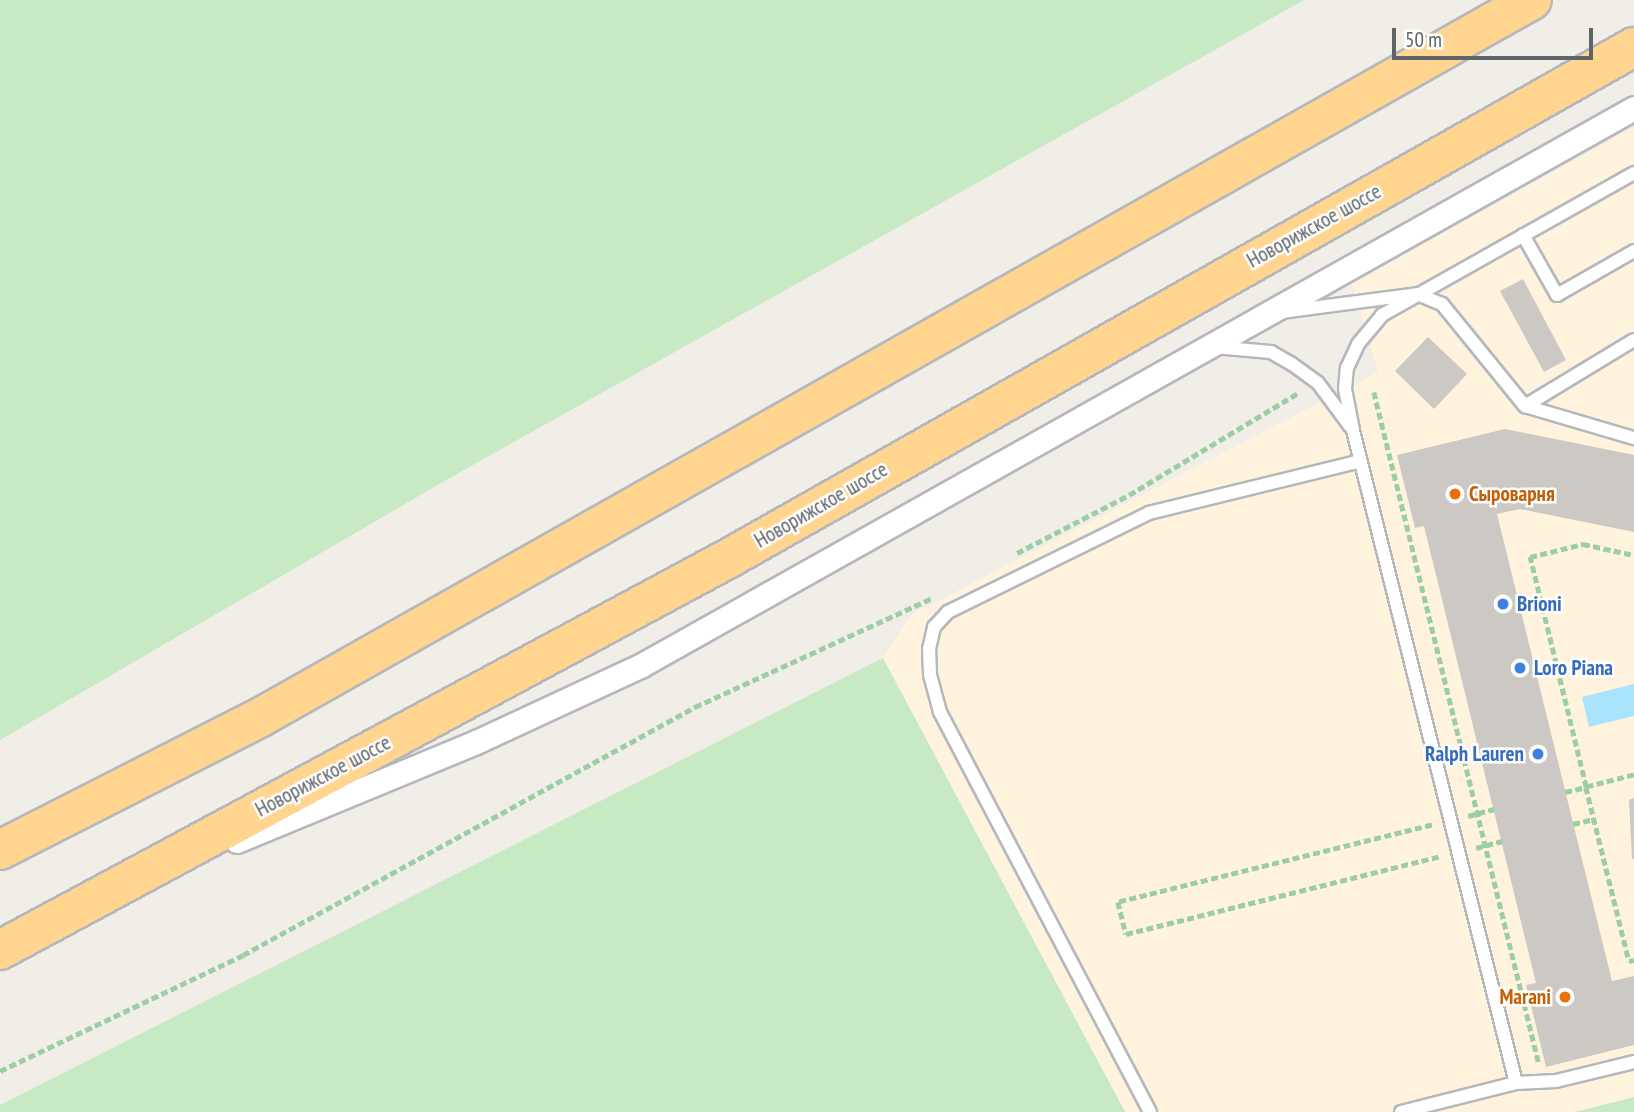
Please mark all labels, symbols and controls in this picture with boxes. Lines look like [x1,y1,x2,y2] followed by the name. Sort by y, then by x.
[1396,14,1597,58] scale bar
[1405,26,1442,53] text: 50 m
[1243,179,1385,273] street label: Новорижское шоссе
[750,457,892,553] street label: Новорижское шоссе
[1469,481,1555,507] place label: Сыроварня
[1447,486,1463,502] marker: Сыроварня
[1517,591,1562,617] place label: Brioni
[1495,596,1511,612] marker: Brioni
[1534,655,1613,681] place label: Loro Piana
[1512,660,1528,676] marker: Loro Piana
[251,730,395,822] street label: Новорижское шоссе
[1425,741,1524,767] place label: Ralph Lauren
[1530,746,1546,762] marker: Ralph Lauren
[1499,984,1551,1010] place label: Marani
[1557,989,1573,1005] marker: Marani

